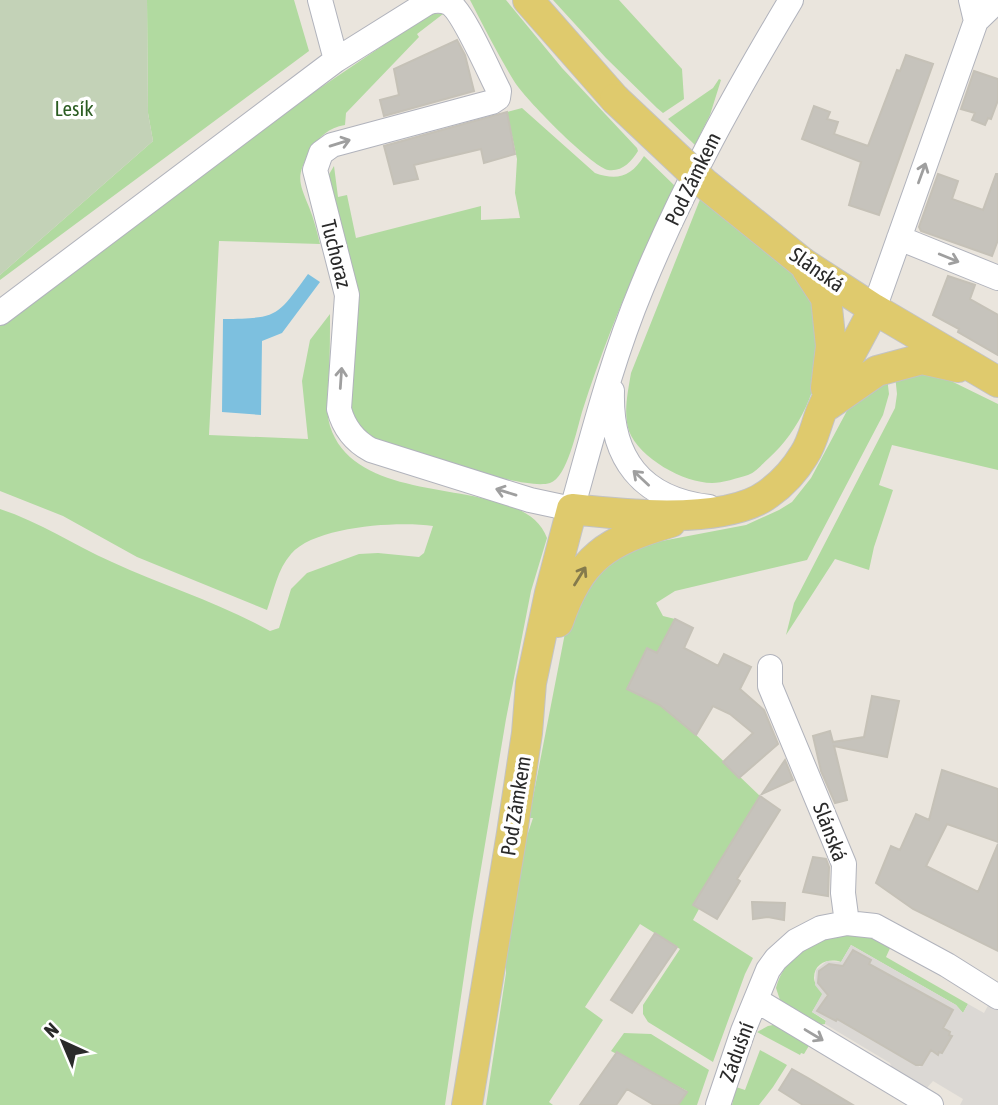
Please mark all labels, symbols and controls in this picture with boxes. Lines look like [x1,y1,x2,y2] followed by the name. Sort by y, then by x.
[54,96,94,120] park label: Lesík
[659,128,725,229] street label: Pod Zámkem
[329,136,351,149] one-way arrow
[917,163,929,185] one-way arrow
[317,217,357,291] street label: Tuchoraz
[786,242,849,296] street label: Slánská
[937,252,959,265] one-way arrow
[335,367,348,390] one-way arrow
[633,470,650,487] one-way arrow
[496,485,518,498] one-way arrow
[572,567,587,586] one-way arrow
[495,754,535,857] street label: Pod Zámkem
[809,799,853,864] street label: Slánská
[28,1007,98,1077] north arrow
[40,1018,63,1042] text: N
[714,1018,758,1085] street label: Zádušní
[804,1029,824,1043] one-way arrow

